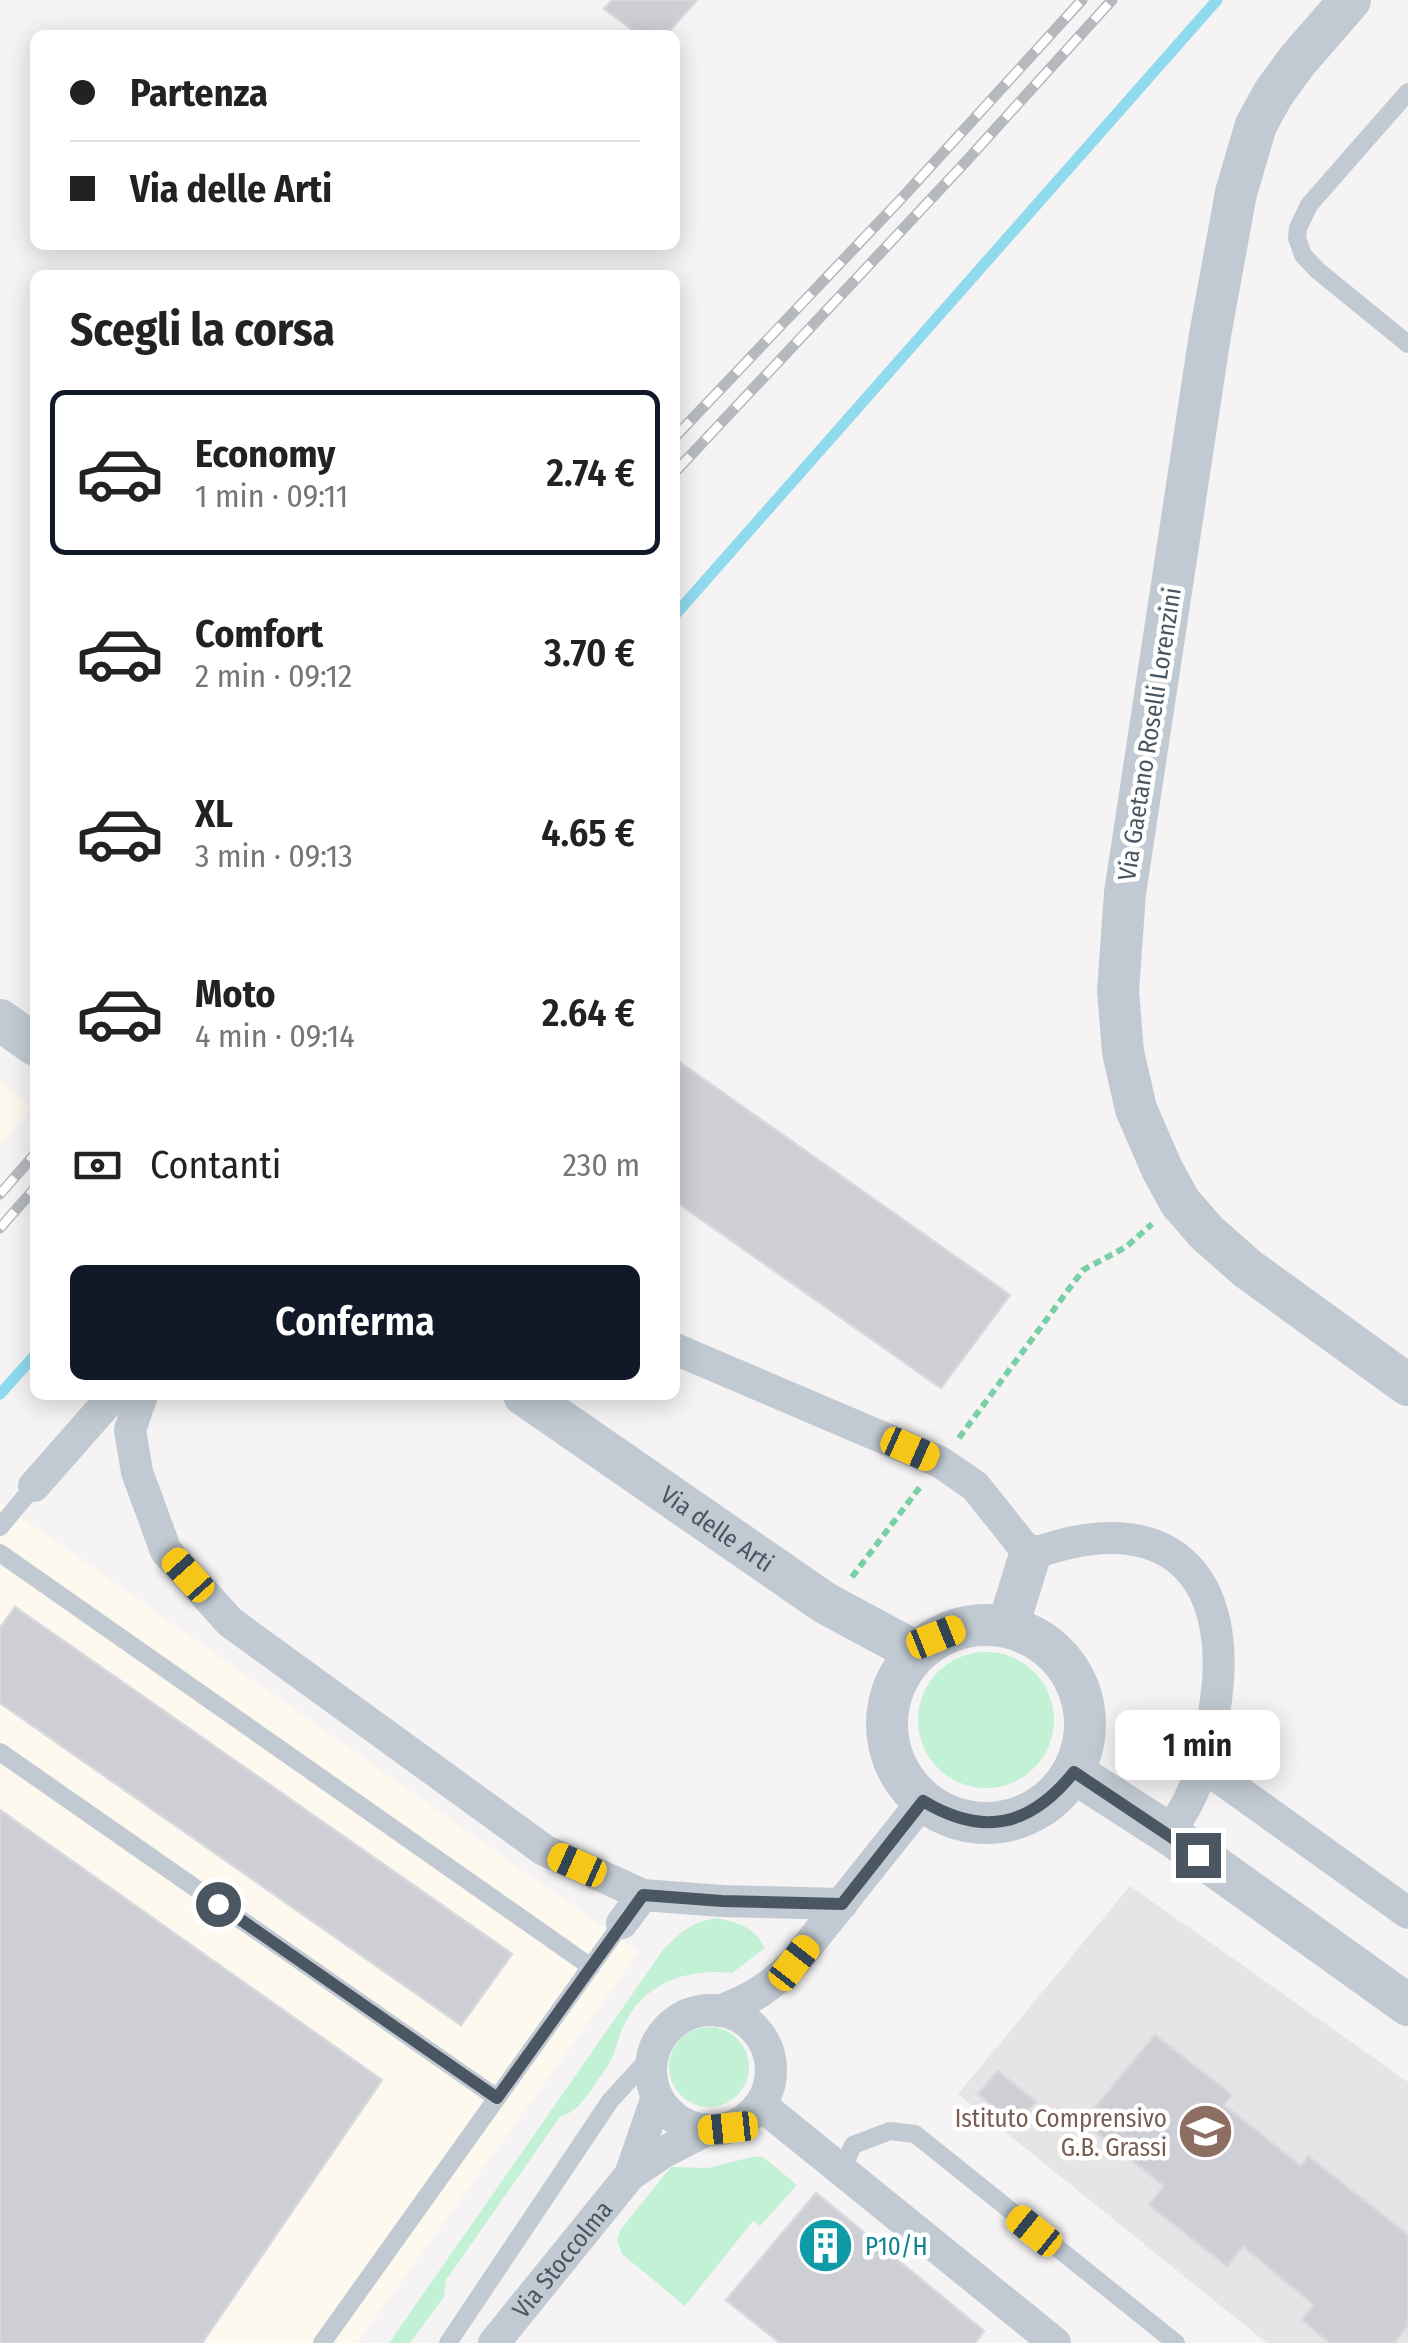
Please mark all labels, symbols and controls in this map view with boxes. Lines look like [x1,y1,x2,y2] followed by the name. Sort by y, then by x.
[130,70,268,116] text: Partenza
[130,166,332,212] text: Via delle Arti
[70,303,335,357] text: Scegli la corsa
[75,428,165,518] icon: car
[195,431,335,477] text: Economy
[547,450,635,496] text: 2.74 €
[195,477,348,515] text: 1 min · 09:11
[1112,586,1188,883] street label: Via Gaetano Roselli Lorenzini
[75,608,165,698] icon: car
[195,611,323,657] text: Comfort
[544,630,635,676] text: 3.70 €
[195,657,352,695] text: 2 min · 09:12
[75,788,165,878] icon: car
[195,791,233,837] text: XL
[541,810,635,856] text: 4.65 €
[195,837,353,875] text: 3 min · 09:13
[75,968,165,1058] icon: car
[195,971,276,1017] text: Moto
[542,990,635,1036] text: 2.64 €
[195,1017,355,1055] text: 4 min · 09:14
[70,1138,125,1193] icon: cash
[150,1142,281,1188] text: Contanti
[563,1146,640,1184] text: 230 m
[70,1265,640,1380] button: Conferma
[876,1423,944,1475] car
[654,1480,779,1579] street label: Via delle Arti
[157,1543,219,1607] car
[903,1612,969,1662] car
[1116,1710,1280,1780] callout: 1 min
[1163,1726,1232,1764] text: 1 min
[1176,1833,1221,1878] route end
[543,1839,611,1891] car
[196,1882,241,1927] route start
[764,1930,824,1996] car
[1176,2102,1236,2162] school or university icon: Istituto Comprensivo G.B. Grassi
[955,2104,1167,2163] place label: Istituto Comprensivo G.B. Grassi
[697,2110,759,2146] car
[506,2195,619,2324] street label: Via Stoccolma
[1001,2200,1067,2262] car
[796,2216,856,2276] building icon: P10/H
[865,2232,928,2262] place label: P10/H

